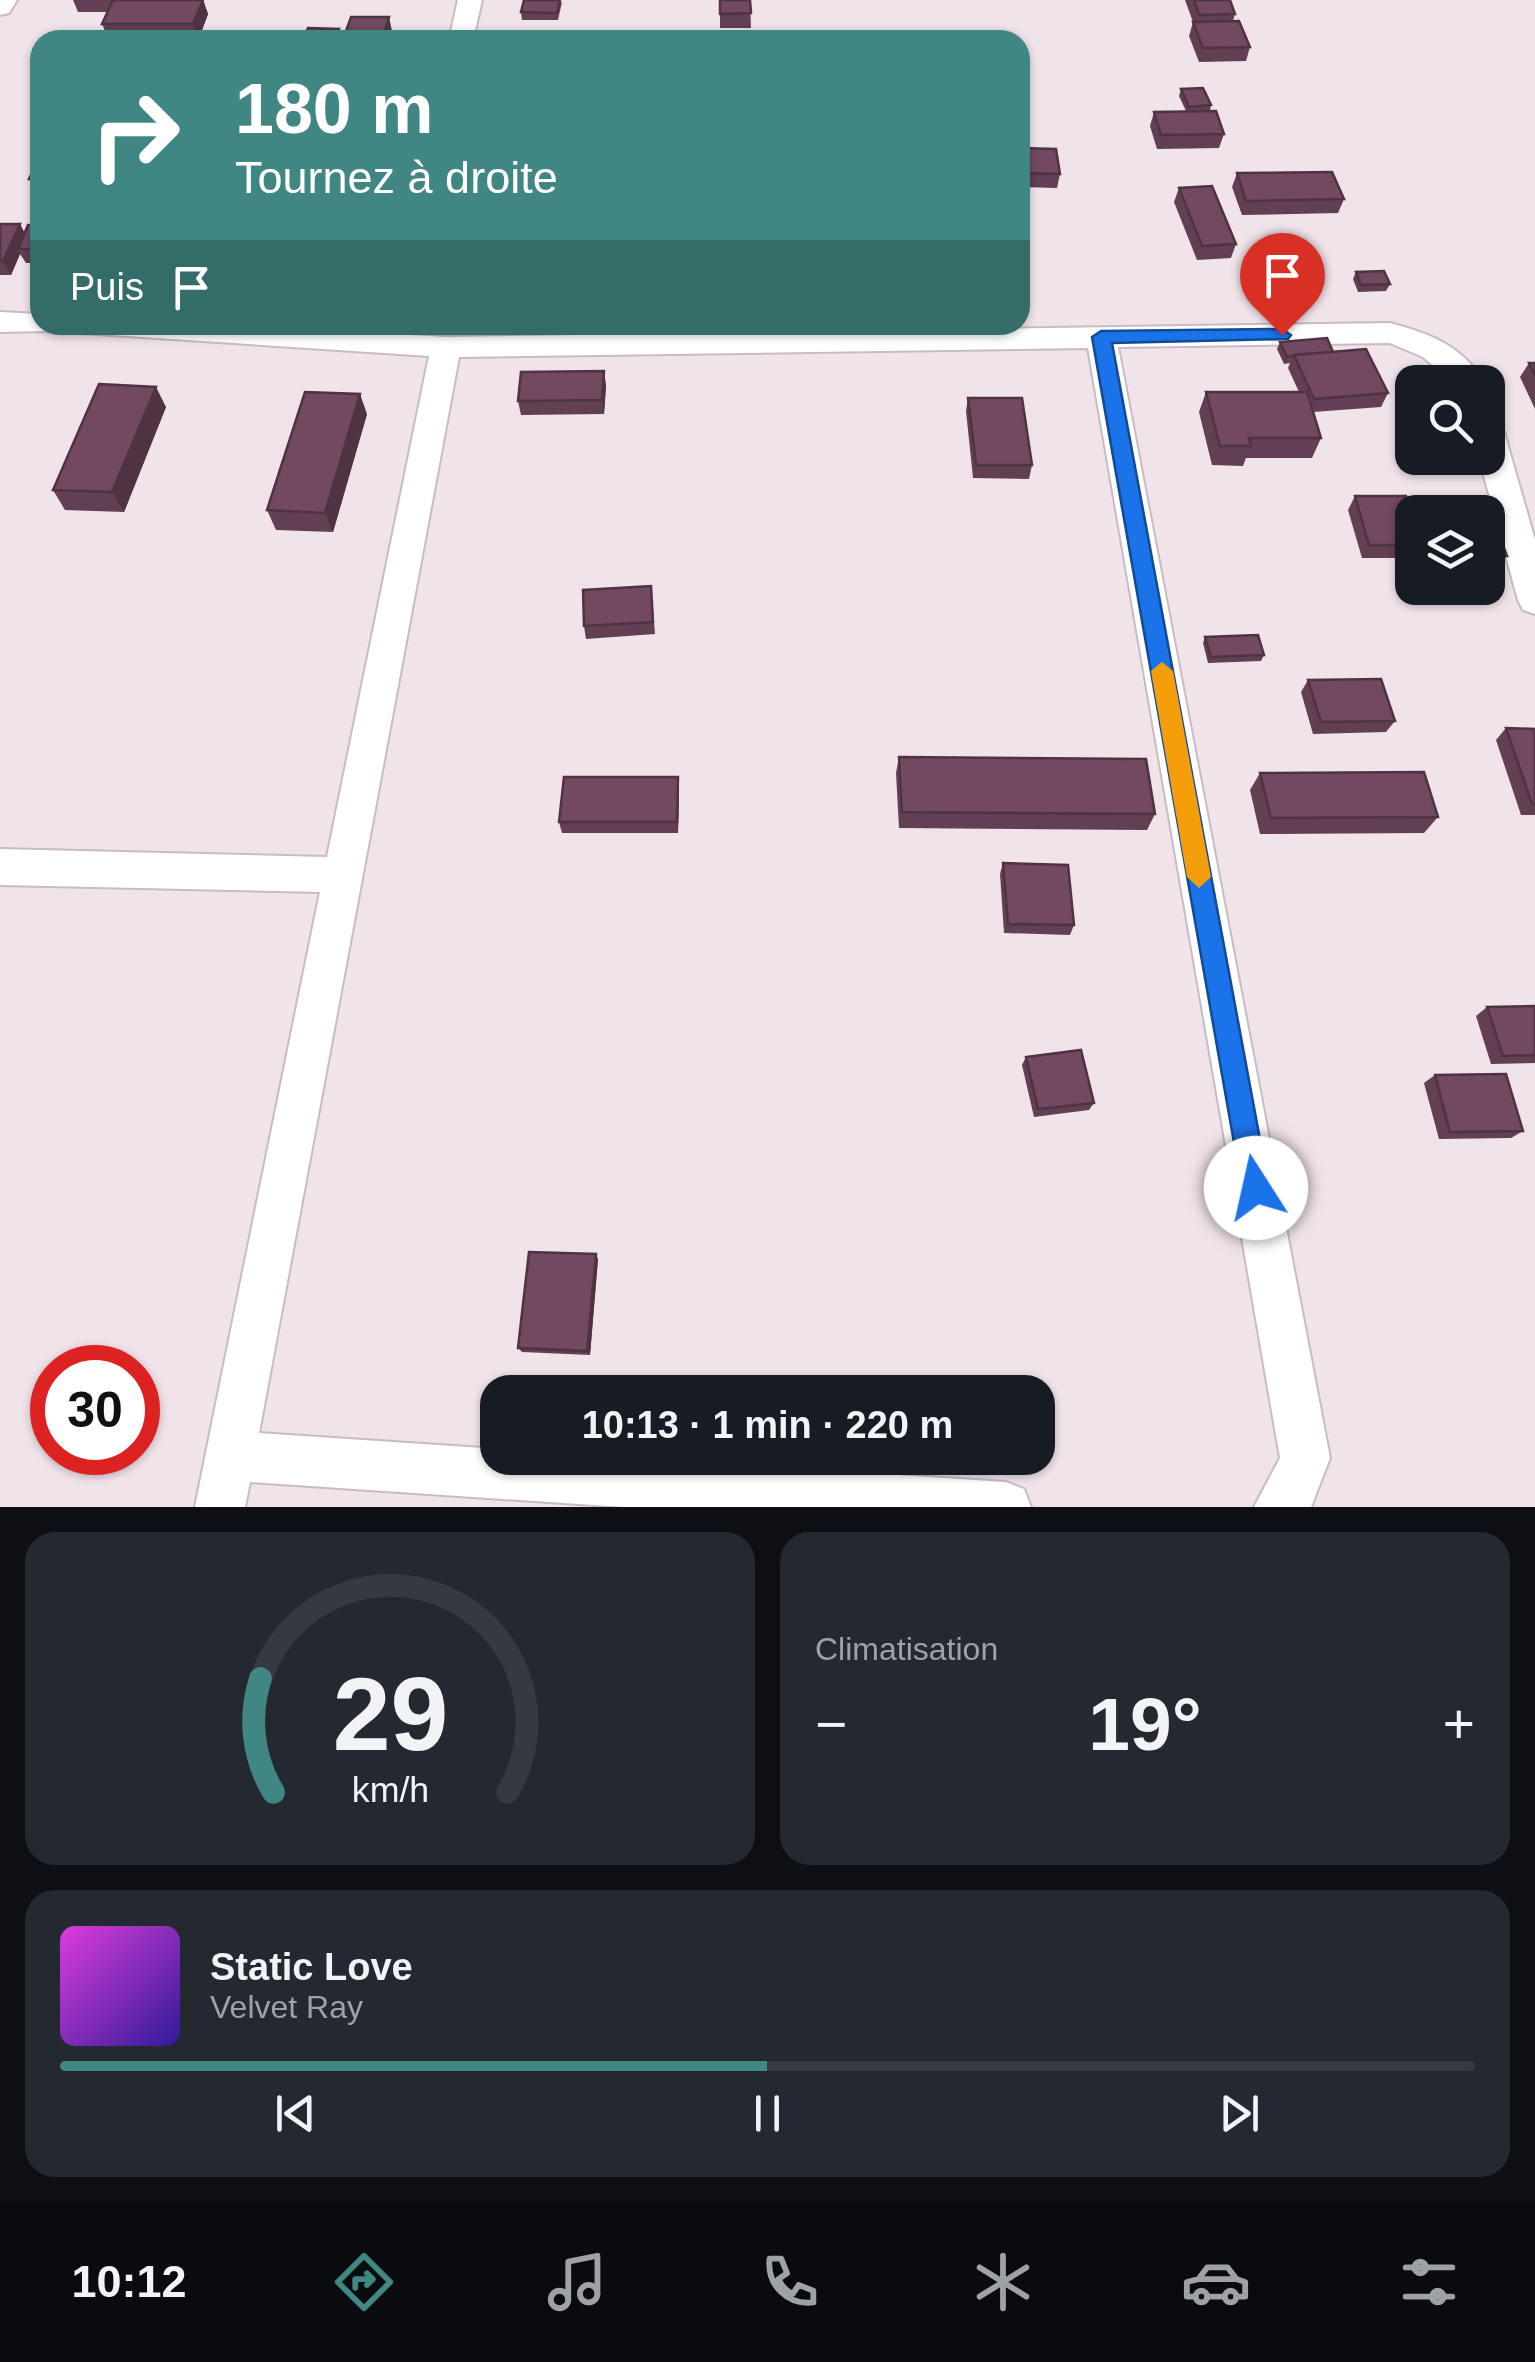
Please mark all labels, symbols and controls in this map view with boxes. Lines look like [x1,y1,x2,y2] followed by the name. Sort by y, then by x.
[70,70,200,200] icon: right
[235,70,433,148] text: 180 m
[235,152,558,203] text: Tournez à droite
[1240,233,1325,336] pin
[1255,248,1310,303] icon: arrive
[164,260,219,315] icon: arrive
[70,266,144,308] text: Puis
[1395,365,1505,605] map controls
[1395,365,1505,475] button: search
[1395,495,1505,605] button: layers
[1204,1136,1308,1240] position arrow
[30,1345,160,1475] speed limit sign: 30
[582,1404,953,1446] text: 10:13 · 1 min · 220 m
[815,1631,998,1667] text: Climatisation
[332,1656,448,1772] text: 29
[1088,1682,1202,1766] text: 19°
[815,1693,847,1755] text: −
[1443,1693,1475,1755] text: +
[351,1770,429,1810] text: km/h
[210,1946,413,1988] text: Static Love
[210,1989,363,2025] text: Velvet Ray
[268,2086,323,2141] icon: previous
[740,2086,795,2141] icon: pause
[1212,2086,1267,2141] icon: next
[329,2247,399,2317] icon: directions
[542,2247,612,2317] icon: music
[755,2247,825,2317] icon: phone
[968,2247,1038,2317] icon: climate
[1181,2247,1251,2317] icon: car
[1394,2247,1464,2317] icon: filters
[71,2256,187,2307] text: 10:12

